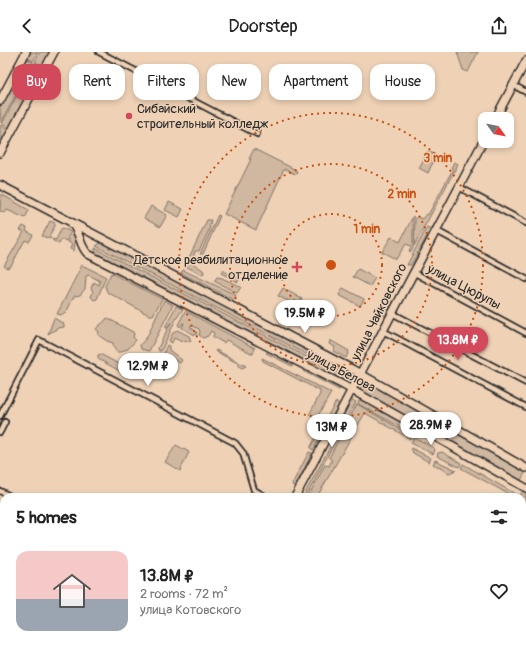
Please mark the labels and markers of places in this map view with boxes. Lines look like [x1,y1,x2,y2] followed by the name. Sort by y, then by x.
[137,101,269,132] place label: Сибайский строительный колледж
[124,111,134,121] marker: Сибайский строительный колледж
[133,252,289,283] place label: Детское реабилитационное отделение
[324,258,338,272] centre of rings
[291,261,303,273] marker: Детское реабилитационное отделение
[268,300,342,334] pin: 19.5M ₽
[421,327,495,361] pin: 13.8M ₽
[111,353,185,387] pin: 12.9M ₽
[394,412,468,446] pin: 28.9M ₽
[304,414,360,448] pin: 13M ₽

